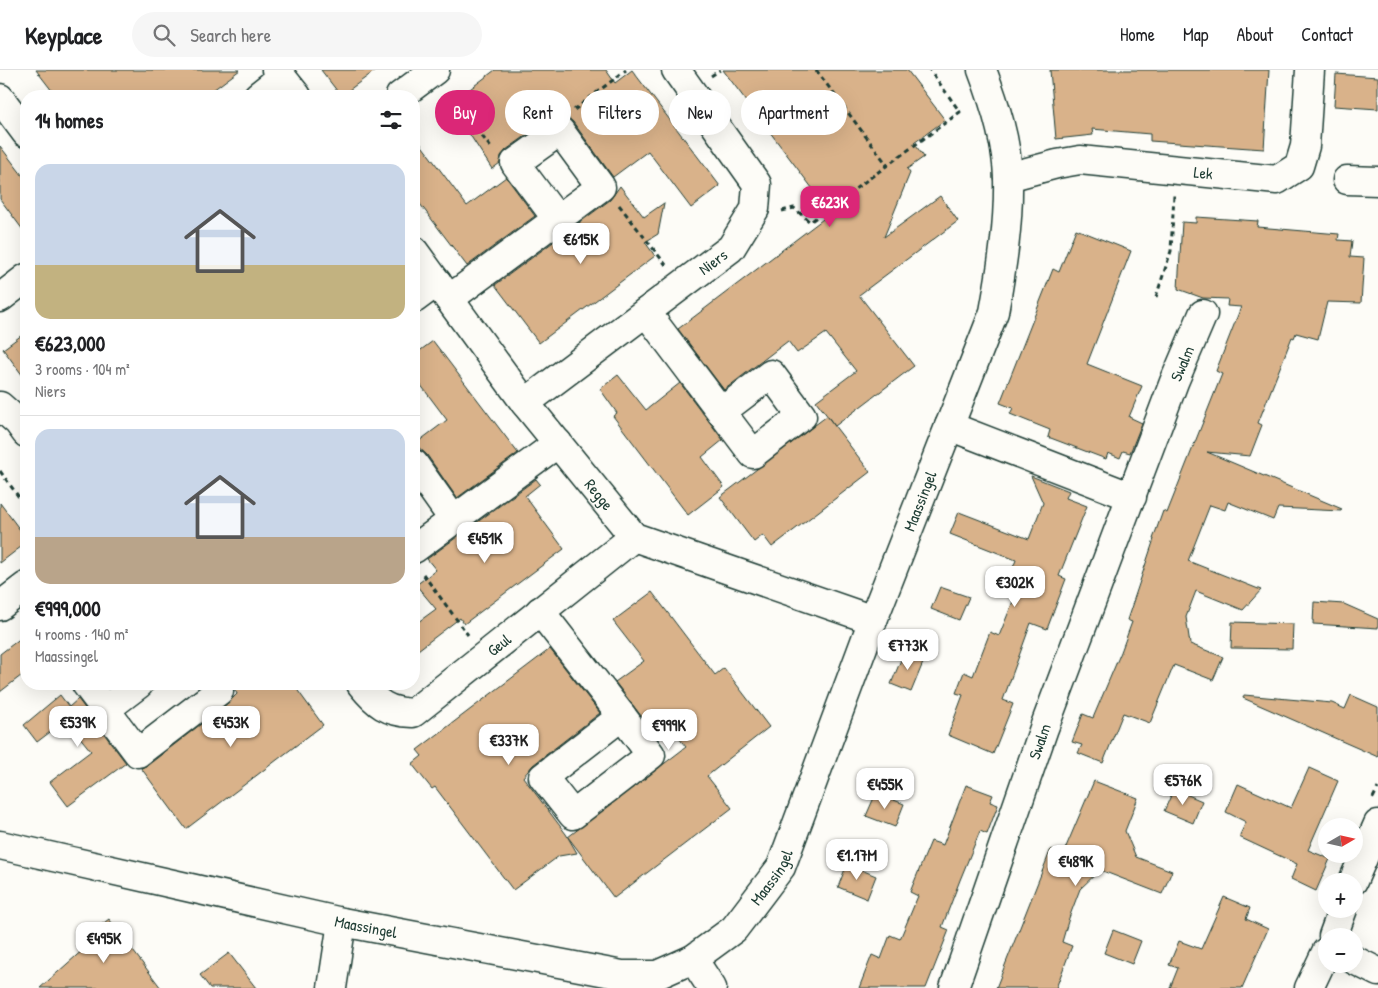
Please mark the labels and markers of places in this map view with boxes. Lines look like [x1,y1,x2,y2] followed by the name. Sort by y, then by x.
[795,186,865,228] pin: €623K
[546,222,616,265] pin: €615K
[450,522,520,564] pin: €451K
[980,566,1050,608] pin: €302K
[873,628,943,671] pin: €773K
[43,706,113,748] pin: €539K
[196,706,266,748] pin: €453K
[634,708,704,751] pin: €999K
[474,724,544,766] pin: €337K
[1148,764,1218,806] pin: €576K
[850,768,920,810] pin: €455K
[816,838,898,881] pin: €1.17M
[1041,844,1111,887] pin: €489K
[69,922,139,964] pin: €495K

